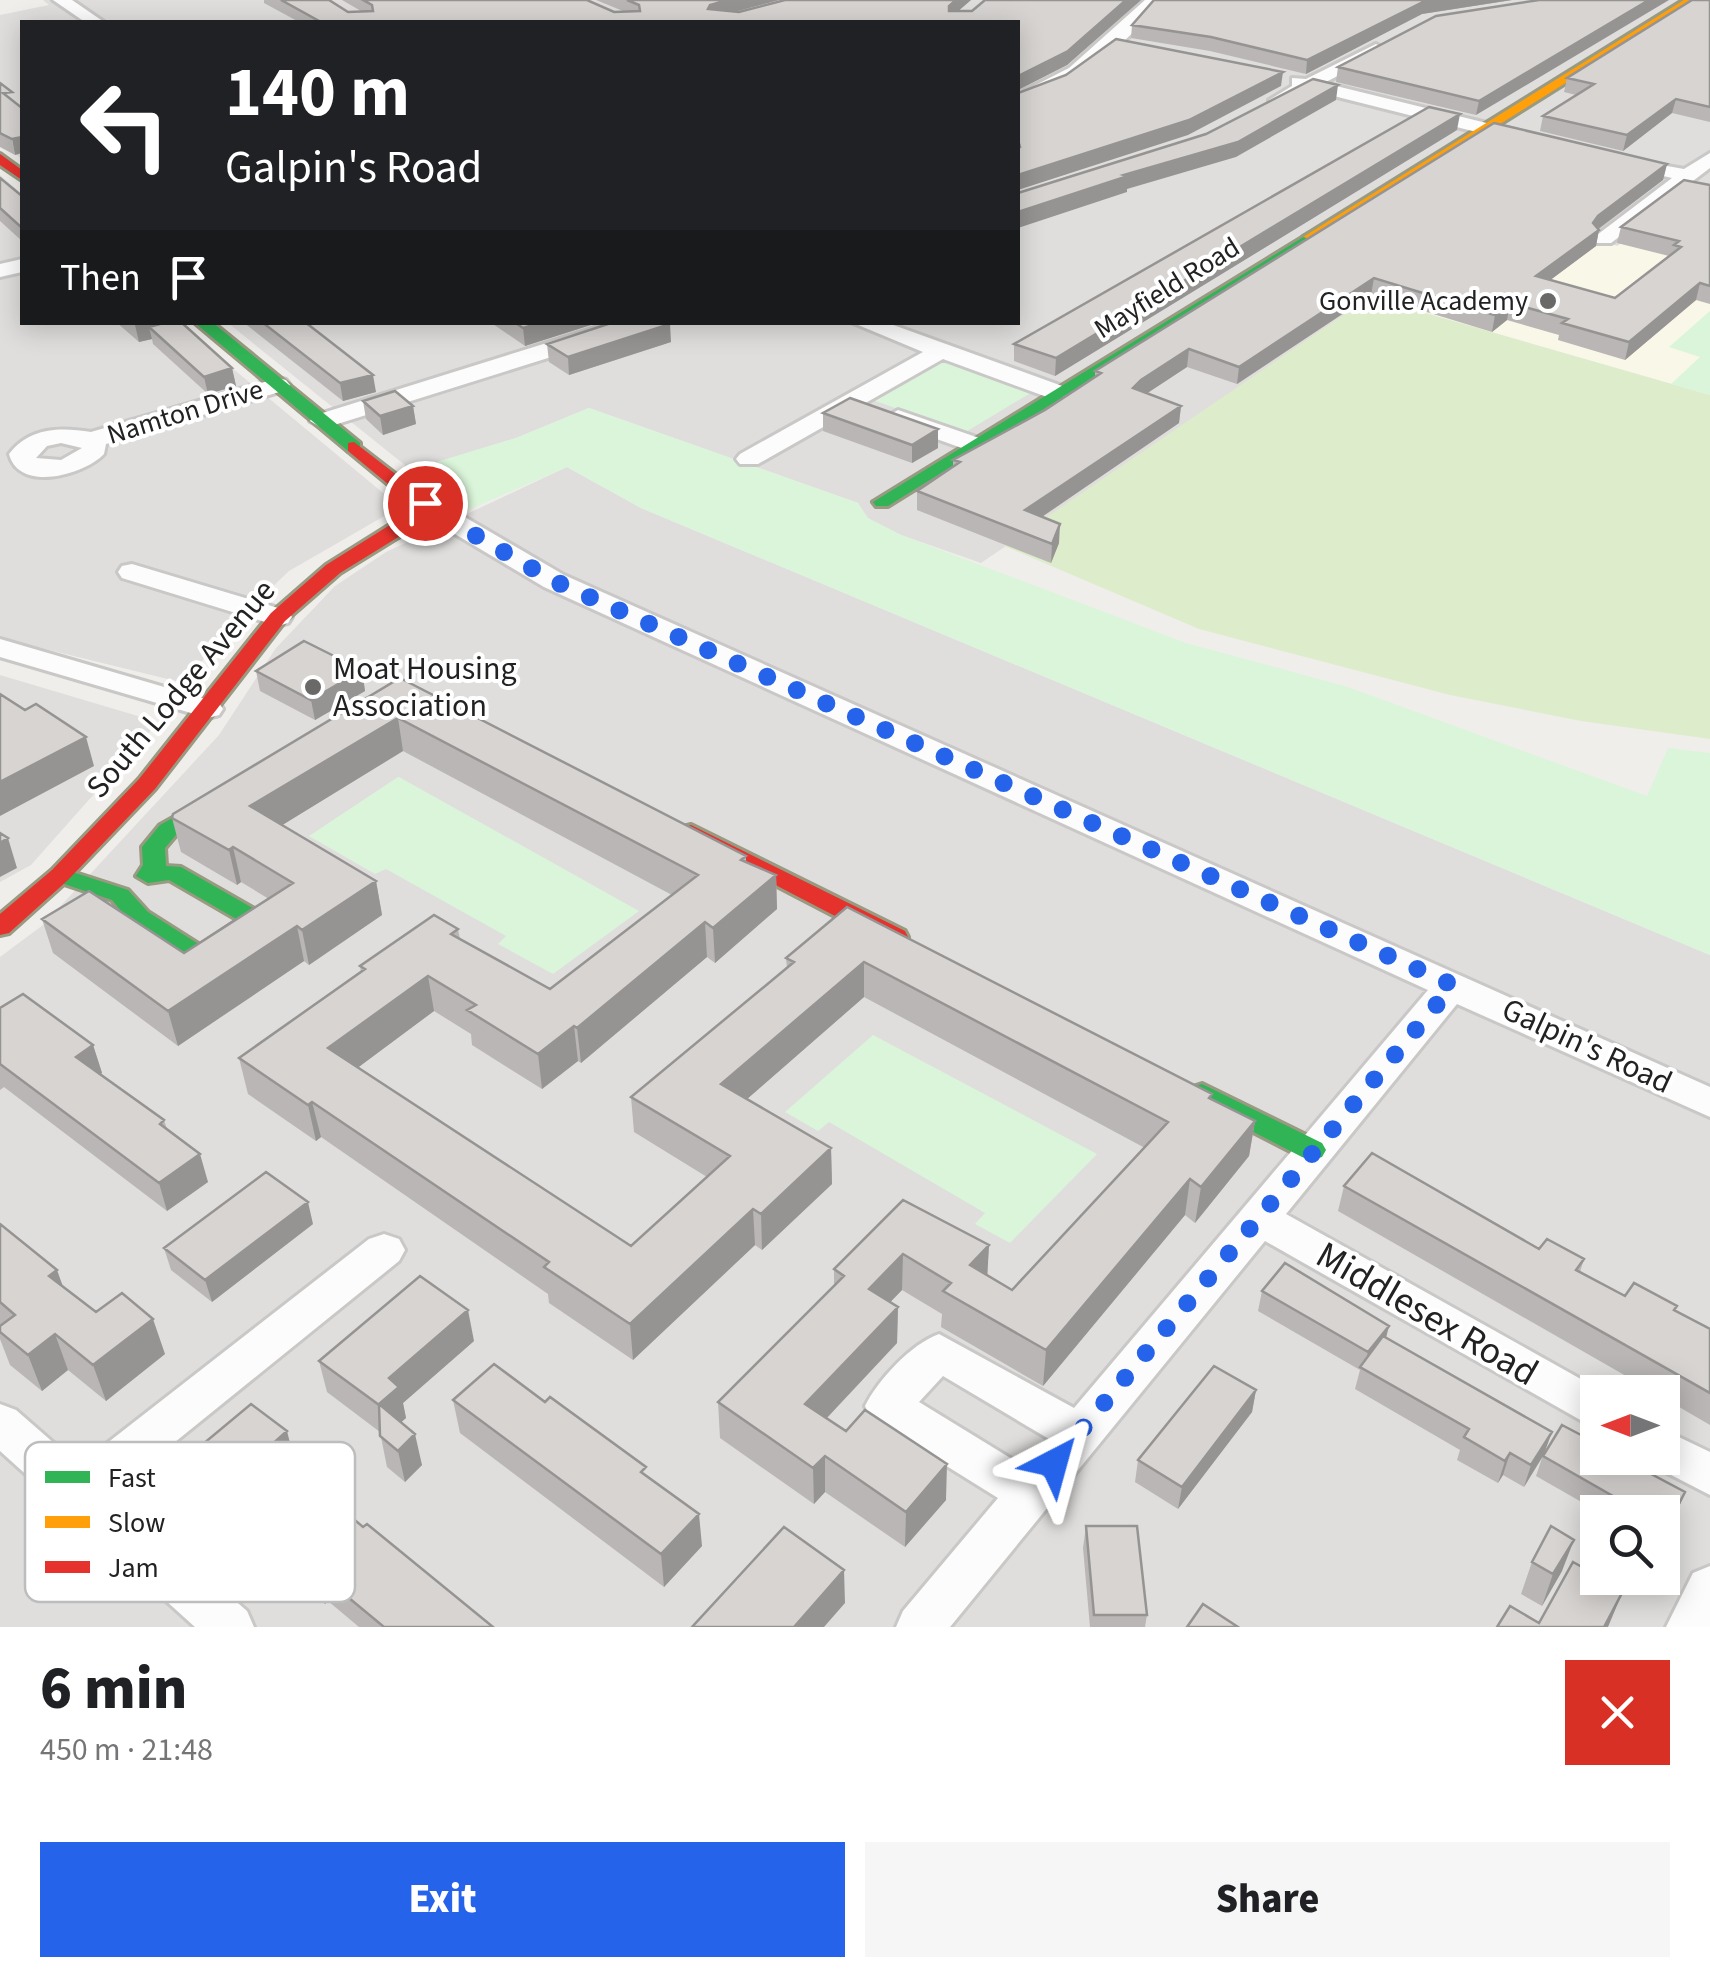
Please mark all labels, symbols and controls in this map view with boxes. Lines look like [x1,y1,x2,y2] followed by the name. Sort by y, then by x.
[225,43,410,143] text: 140 m
[60,60,190,190] icon: left
[225,136,482,200] text: Galpin's Road
[1086,227,1248,349] street label: Mayfield Road
[161,250,216,305] icon: arrive
[60,251,141,305] text: Then
[1319,281,1528,321] place label: Gonville Academy
[1537,290,1559,312] marker: Gonville Academy
[102,369,268,455] street label: Namton Drive
[383,461,468,546] pin
[398,476,453,531] icon: arrive
[76,570,286,808] street label: South Lodge Avenue
[333,646,517,729] place label: Moat Housing Association
[302,676,324,698] marker: Moat Housing Association
[1494,986,1680,1106] street label: Galpin's Road
[1306,1229,1548,1399] street label: Middlesex Road
[1580,1375,1680,1475] north arrow
[1580,1375,1680,1595] map controls
[1002,1411,1106,1515] position arrow
[25,1442,355,1602] legend
[108,1458,156,1498] text: Fast
[1580,1495,1680,1595] button: search
[108,1503,165,1543] text: Slow
[108,1548,159,1588] text: Jam
[40,1647,187,1732] text: 6 min
[1565,1660,1670,1765] button: close
[40,1727,213,1773] text: 450 m · 21:48
[40,1842,845,1957] button: Exit
[865,1842,1670,1957] button: Share

